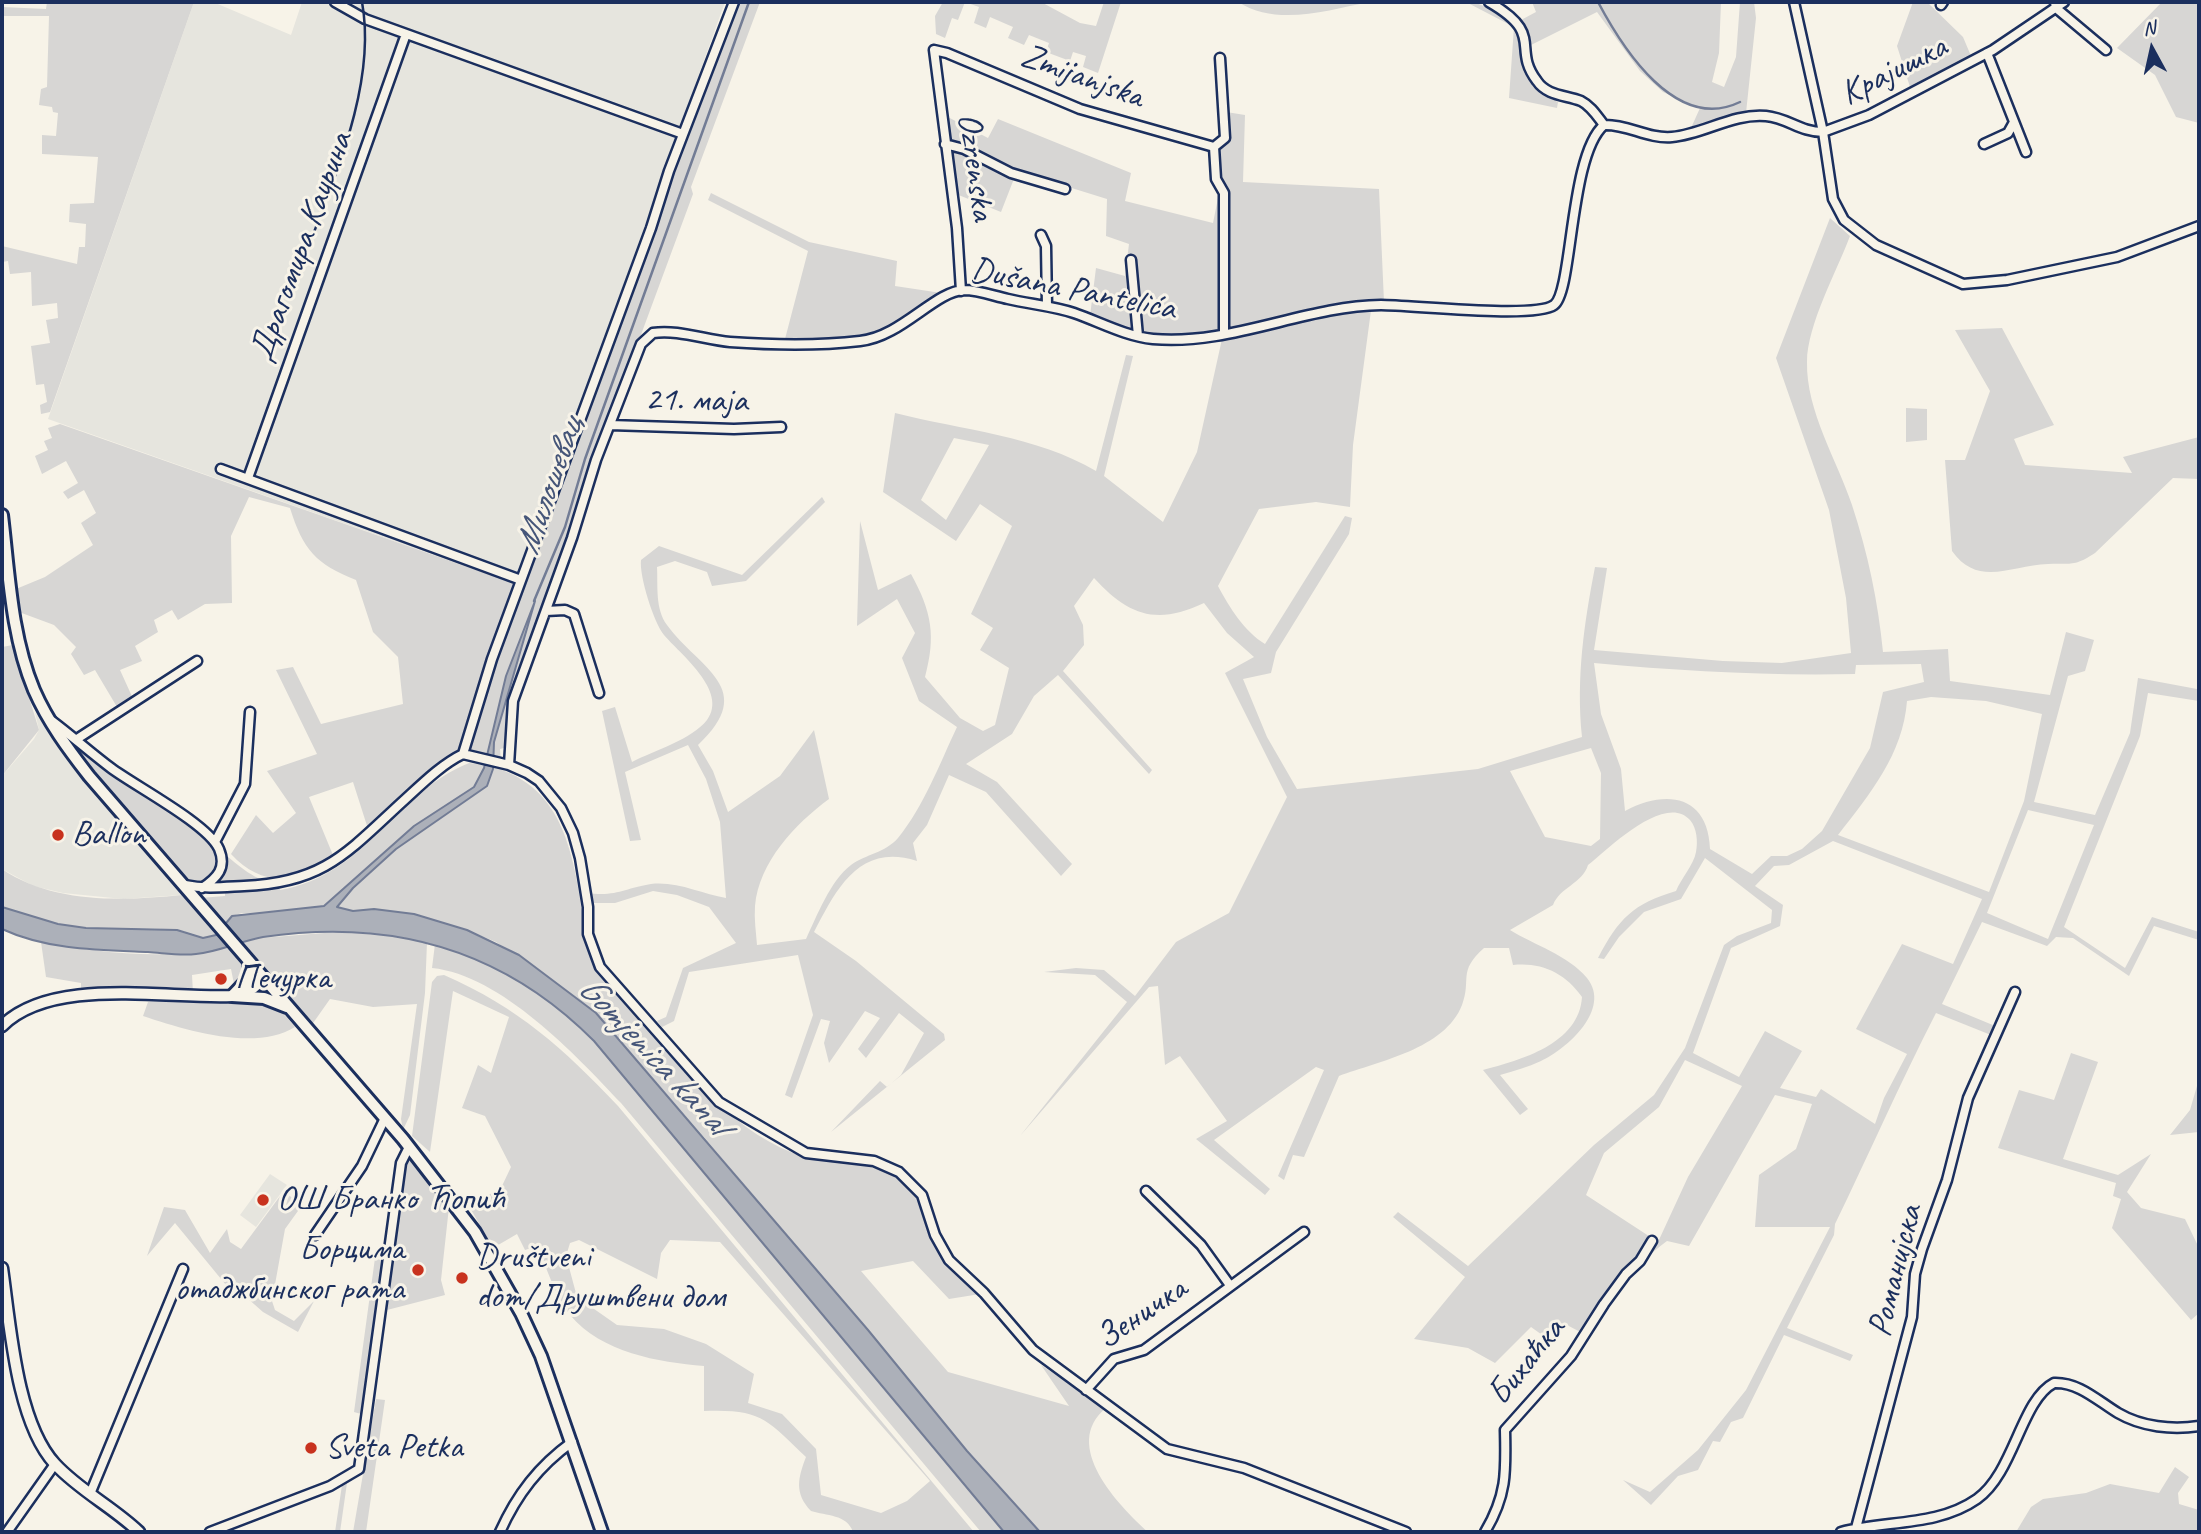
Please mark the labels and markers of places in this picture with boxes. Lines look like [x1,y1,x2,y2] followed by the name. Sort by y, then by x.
[72,814,145,856] place label: Ballon
[50,827,66,843] marker: Ballon
[235,958,330,1000] place label: Печурка
[213,971,229,987] marker: Печурка
[277,1179,504,1221] place label: ОШ Бранко Ћопић
[255,1192,271,1208] marker: ОШ Бранко Ћопић
[175,1229,404,1311] place label: Борцима отаджбинског рата
[476,1237,725,1319] place label: Društveni dom/Друштвени дом
[410,1262,426,1278] marker: Борцима отаджбинског рата
[454,1270,470,1286] marker: Društveni dom/Друштвени дом
[325,1427,463,1469] place label: Sveta Petka
[303,1440,319,1456] marker: Sveta Petka

